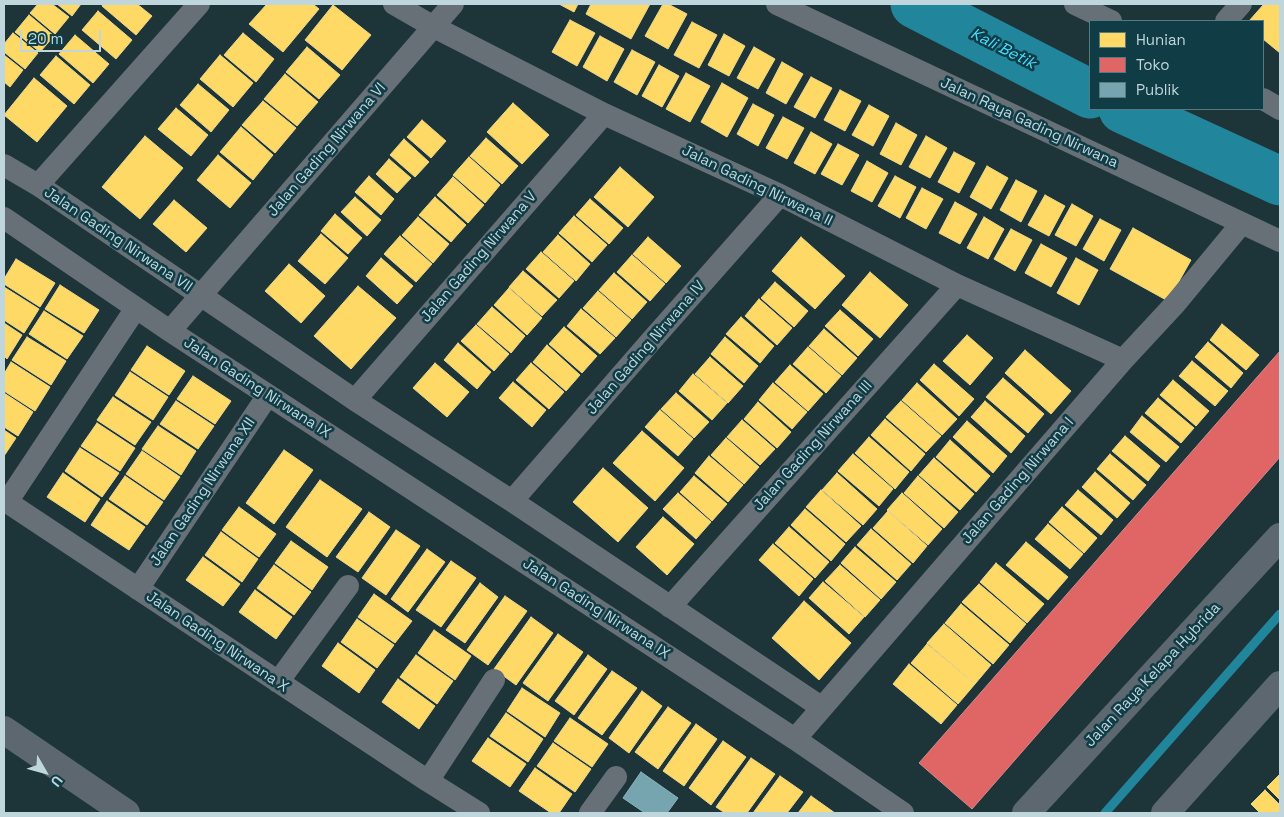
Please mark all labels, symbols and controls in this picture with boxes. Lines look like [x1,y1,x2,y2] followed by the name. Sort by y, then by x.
[22,20,104,52] scale bar
[1089,20,1264,110] legend
[967,24,1039,74] water label: Kali Betik
[28,29,63,48] text: 20 m
[1136,30,1186,49] text: Hunian
[1136,55,1170,74] text: Toko
[937,74,1121,172] street label: Jalan Raya Gading Nirwana
[264,79,390,221] street label: Jalan Gading Nirwana VI
[1136,80,1179,99] text: Publik
[679,142,835,230] street label: Jalan Gading Nirwana II
[40,184,196,296] street label: Jalan Gading Nirwana VII
[417,188,541,326] street label: Jalan Gading Nirwana V
[583,277,709,419] street label: Jalan Gading Nirwana IV
[180,334,334,442] street label: Jalan Gading Nirwana IX
[750,377,876,515] street label: Jalan Gading Nirwana III
[147,414,259,570] street label: Jalan Gading Nirwana XII
[958,414,1078,548] street label: Jalan Gading Nirwana I
[519,555,673,663] street label: Jalan Gading Nirwana IX
[142,588,292,696] street label: Jalan Gading Nirwana X
[1081,599,1225,751] street label: Jalan Raya Kelapa Hybrida
[20,747,70,797] north arrow
[47,772,67,790] text: U

